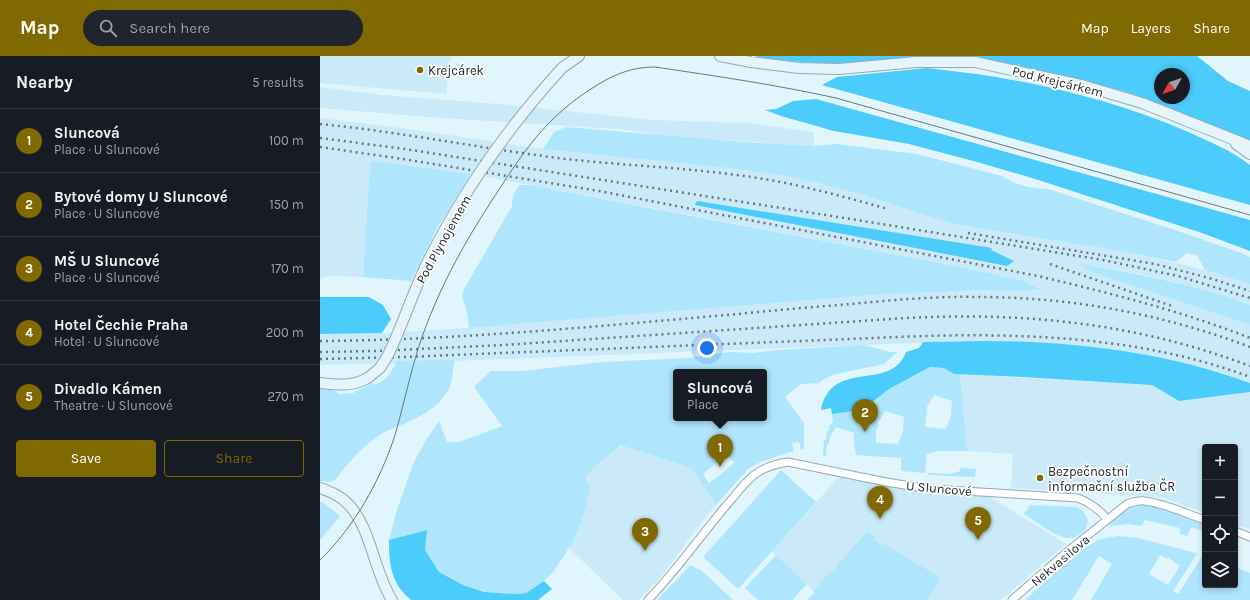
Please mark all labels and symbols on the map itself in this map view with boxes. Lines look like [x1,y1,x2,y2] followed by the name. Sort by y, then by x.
[428,63,484,78] place label: Krejcárek
[1011,63,1105,100] street label: Pod Krejcárkem
[415,65,425,75] marker: Krejcárek
[1154,68,1190,104] north arrow
[413,192,474,286] street label: Pod Plynojemem
[697,338,717,358] your location
[852,399,878,432] pin: 2
[707,434,733,467] pin: 1
[1048,464,1175,494] place label: Bezpečnostní informační služba ČR
[1035,473,1045,483] marker: Bezpečnostní informační služba ČR
[906,478,973,499] street label: U Sluncové
[867,486,893,519] pin: 4
[965,507,991,540] pin: 5
[632,518,658,551] pin: 3
[1028,532,1093,589] street label: Nekvasilova

